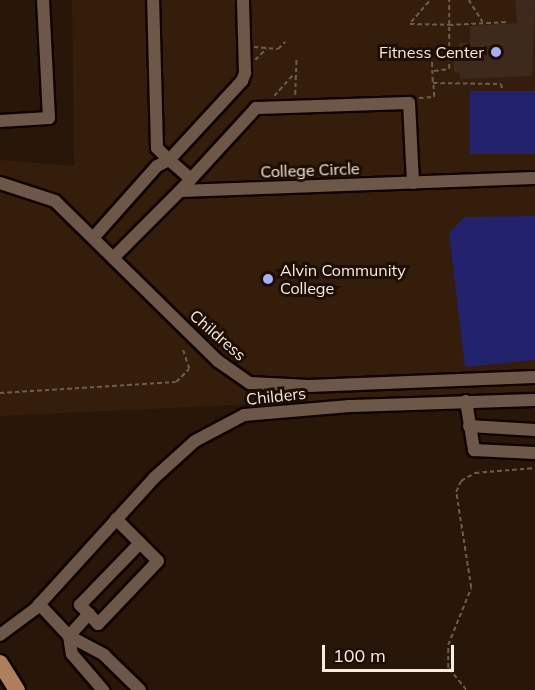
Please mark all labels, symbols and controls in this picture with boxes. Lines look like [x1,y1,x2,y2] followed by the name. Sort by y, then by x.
[379,42,484,62] place label: Fitness Center
[489,45,503,59] marker: Fitness Center
[260,159,360,181] street label: College Circle
[280,260,406,298] place label: Alvin Community College
[261,272,275,286] marker: Alvin Community College
[186,306,250,364] street label: Childress
[245,383,307,409] street label: Childers
[325,633,457,671] scale bar
[333,644,386,667] text: 100 m

